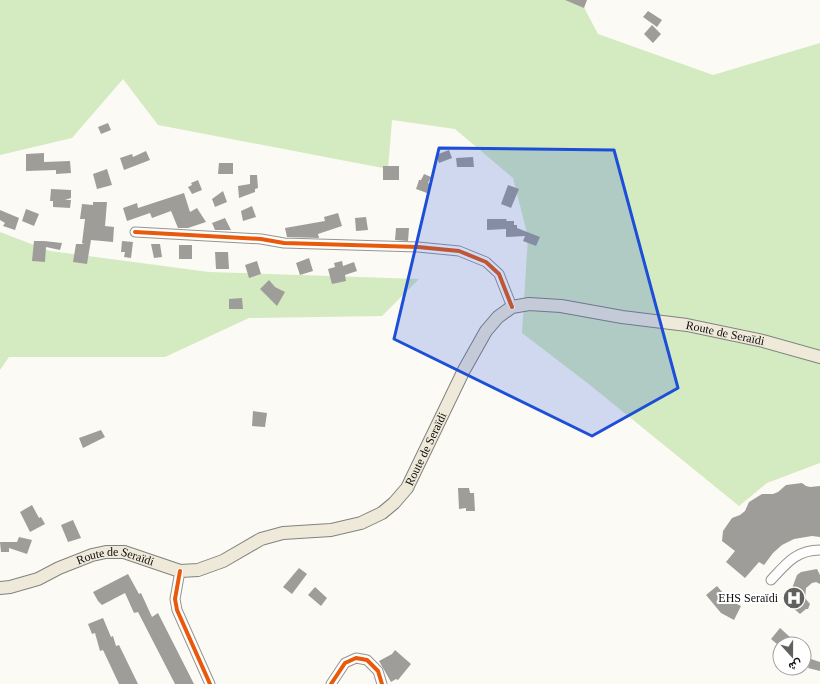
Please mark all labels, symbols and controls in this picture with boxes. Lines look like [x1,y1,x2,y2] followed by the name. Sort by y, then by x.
[685,318,766,348] street label: Route de Seraïdi
[402,409,450,488] street label: Route de Seraïdi
[74,545,157,569] street label: Route de Seraïdi
[781,585,807,611] hospital icon: EHS Seraïdi
[718,591,779,605] place label: EHS Seraïdi
[772,636,812,676] north arrow
[787,656,804,673] text: ش

